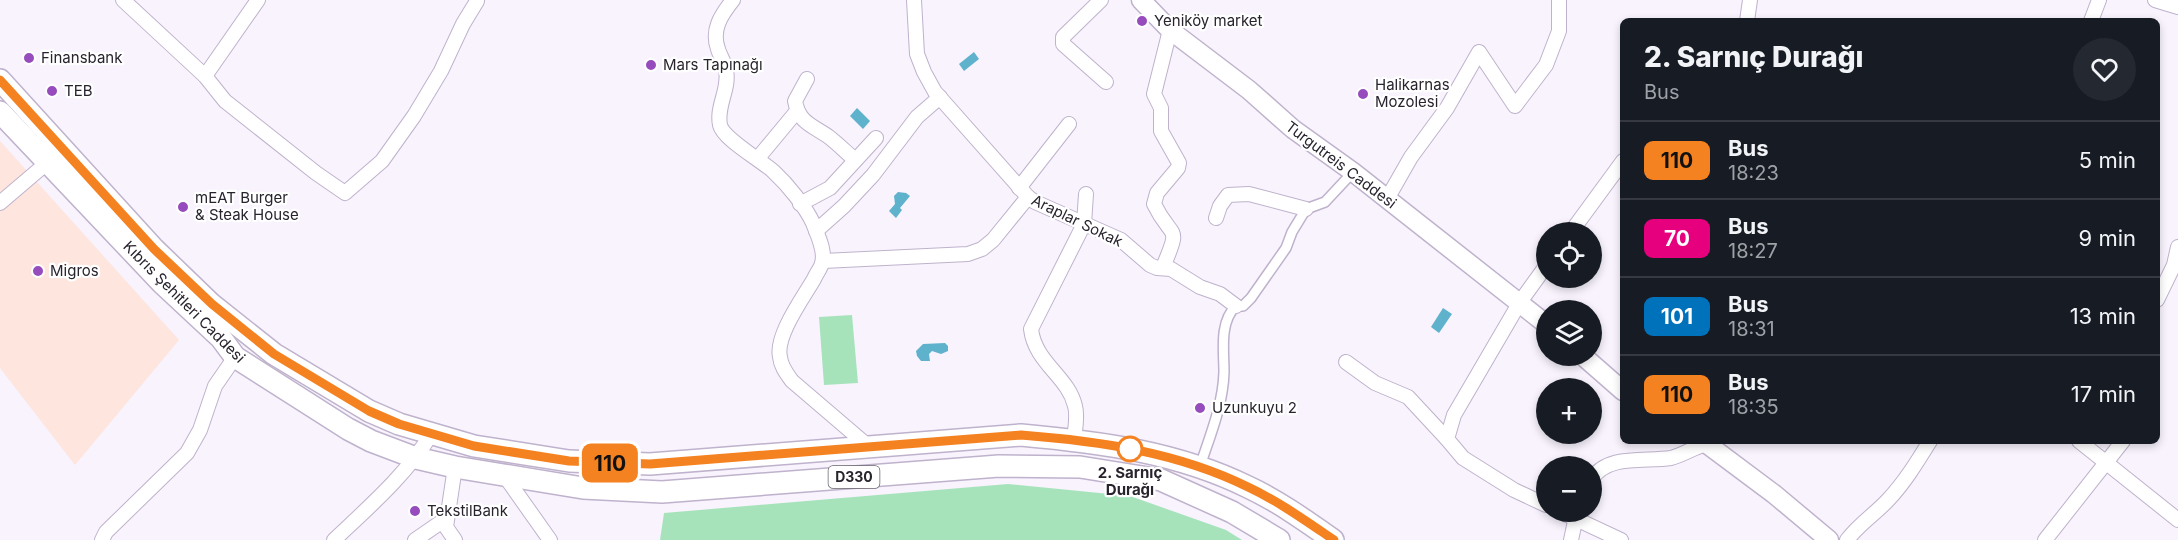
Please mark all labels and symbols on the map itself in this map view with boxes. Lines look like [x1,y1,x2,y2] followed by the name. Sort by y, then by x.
[1154,11,1263,30] place label: Yeniköy market
[1135,14,1149,28] marker: Yeniköy market
[41,48,123,67] place label: Finansbank
[22,51,36,65] marker: Finansbank
[663,55,763,74] place label: Mars Tapınağı
[644,58,658,72] marker: Mars Tapınağı
[1375,75,1450,111] place label: Halikarnas Mozolesi
[64,81,93,100] place label: TEB
[45,84,59,98] marker: TEB
[1356,87,1370,101] marker: Halikarnas Mozolesi
[1282,117,1400,212] street label: Turgutreis Caddesi
[195,188,299,224] place label: mEAT Burger & Steak House
[1029,190,1127,251] street label: Araplar Sokak
[176,200,190,214] marker: mEAT Burger & Steak House
[119,237,249,367] street label: Kıbrıs Şehitleri Caddesi
[50,261,99,280] place label: Migros
[31,264,45,278] marker: Migros
[1212,398,1297,417] place label: Uzunkuyu 2
[1193,401,1207,415] marker: Uzunkuyu 2
[1117,436,1143,462] marker: 2. Sarnıç Durağı
[576,444,644,482] line badge: 110
[1098,463,1162,499] place label: 2. Sarnıç Durağı
[828,466,880,488] road number: D330
[427,501,509,520] place label: TekstilBank
[408,504,422,518] marker: TekstilBank

